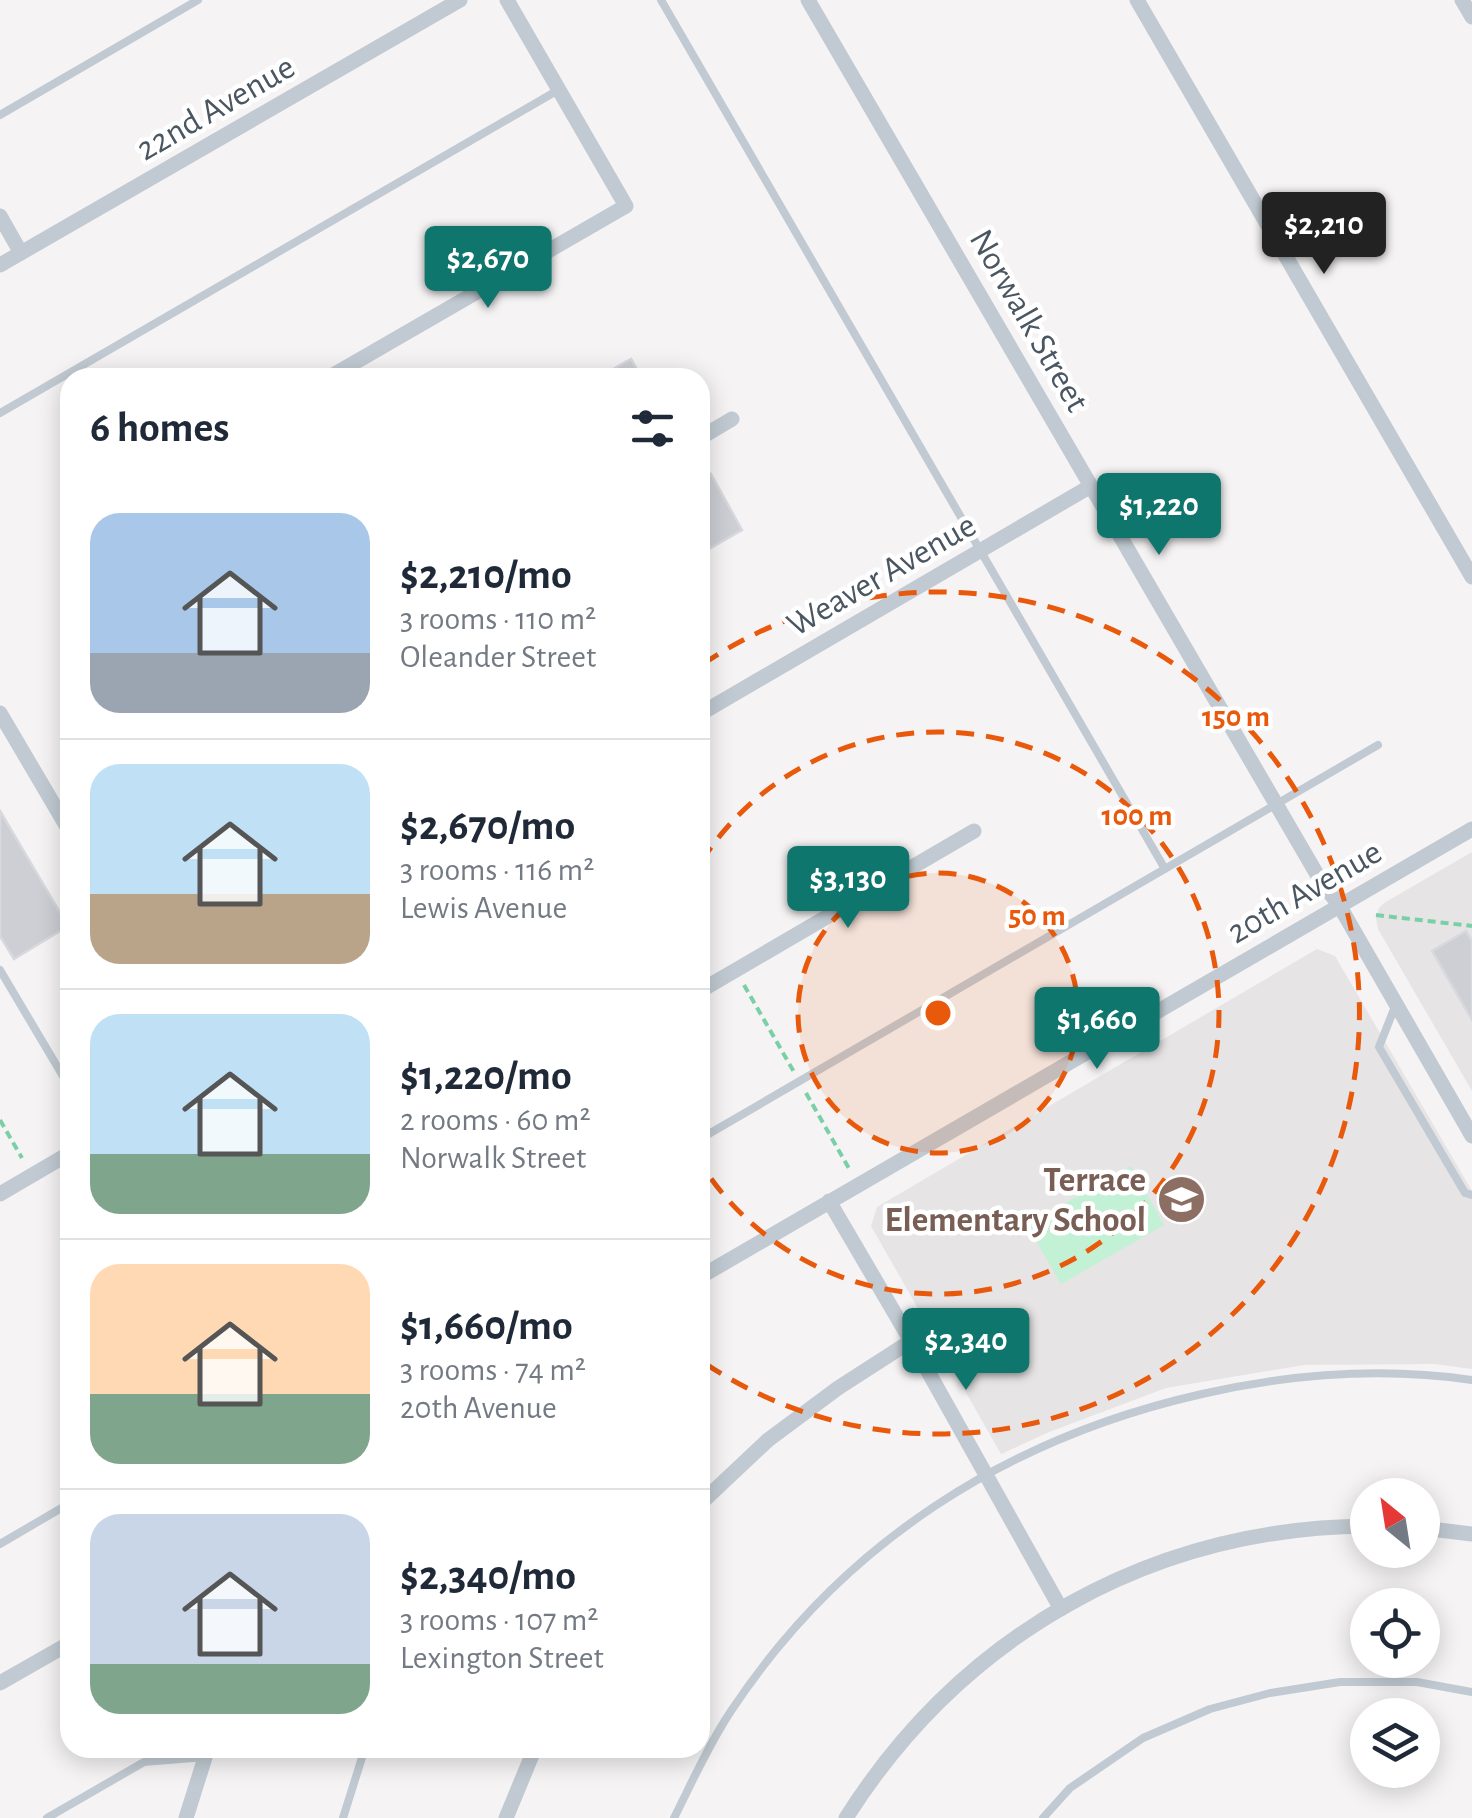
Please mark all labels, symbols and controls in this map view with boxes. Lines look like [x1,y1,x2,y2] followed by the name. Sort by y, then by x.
[131,49,301,167] street label: 22nd Avenue
[1243,192,1405,277] pin: $2,210
[1284,208,1364,240] text: $2,210
[963,224,1095,418] street label: Norwalk Street
[407,226,569,311] pin: $2,670
[447,242,529,274] text: $2,670
[625,401,680,456] icon: filters
[90,407,229,449] text: 6 homes
[1078,473,1240,558] pin: $1,220
[1119,489,1199,521] text: $1,220
[782,507,982,643] street label: Weaver Avenue
[170,553,290,673] icon: home
[400,554,572,596] text: $2,210/mo
[400,603,596,635] text: 3 rooms · 110 m²
[400,641,596,673] text: Oleander Street
[1202,702,1270,732] text: 150 m
[1102,801,1172,831] text: 100 m
[170,804,290,924] icon: home
[400,805,575,847] text: $2,670/mo
[1222,834,1388,950] street label: 20th Avenue
[767,846,929,931] pin: $3,130
[400,854,594,886] text: 3 rooms · 116 m²
[809,862,887,894] text: $3,130
[400,892,567,924] text: Lewis Avenue
[1008,901,1066,931] text: 50 m
[1016,987,1178,1072] pin: $1,660
[920,995,956,1031] centre of rings
[1057,1003,1137,1035] text: $1,660
[170,1054,290,1174] icon: home
[400,1055,572,1097] text: $1,220/mo
[400,1104,591,1136] text: 2 rooms · 60 m²
[400,1142,586,1174] text: Norwalk Street
[884,1163,1146,1238] place label: Terrace Elementary School
[1155,1173,1207,1225] school or university icon: Terrace Elementary School
[170,1304,290,1424] icon: home
[400,1305,573,1347] text: $1,660/mo
[885,1308,1047,1393] pin: $2,340
[924,1324,1008,1356] text: $2,340
[400,1354,586,1386] text: 3 rooms · 74 m²
[400,1392,557,1424] text: 20th Avenue
[1350,1478,1440,1568] north arrow
[1350,1478,1440,1788] map controls
[170,1554,290,1674] icon: home
[400,1555,576,1597] text: $2,340/mo
[1350,1588,1440,1678] button: locate
[400,1604,599,1636] text: 3 rooms · 107 m²
[400,1642,604,1674] text: Lexington Street
[1350,1698,1440,1788] button: layers

